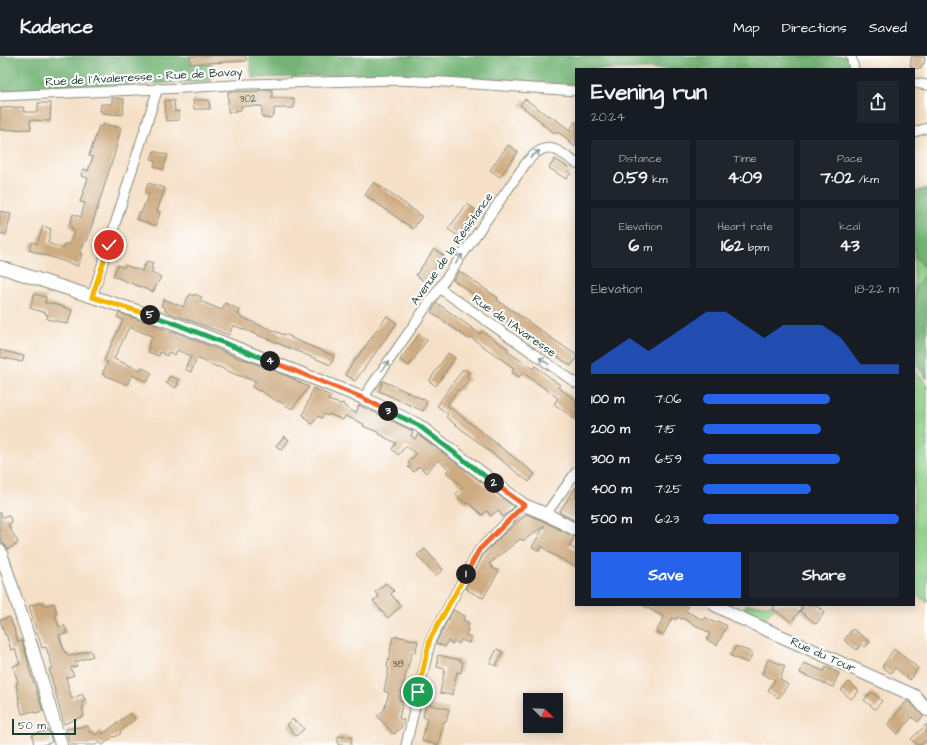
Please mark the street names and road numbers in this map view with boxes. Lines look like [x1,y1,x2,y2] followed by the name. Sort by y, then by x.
[45,63,244,92] street label: Rue de l'Avaleresse - Rue de Bavay
[407,189,498,309] street label: Avenue de la Résistance
[469,291,560,362] street label: Rue de l'Avaresse
[788,633,859,677] street label: Rue du Tour

